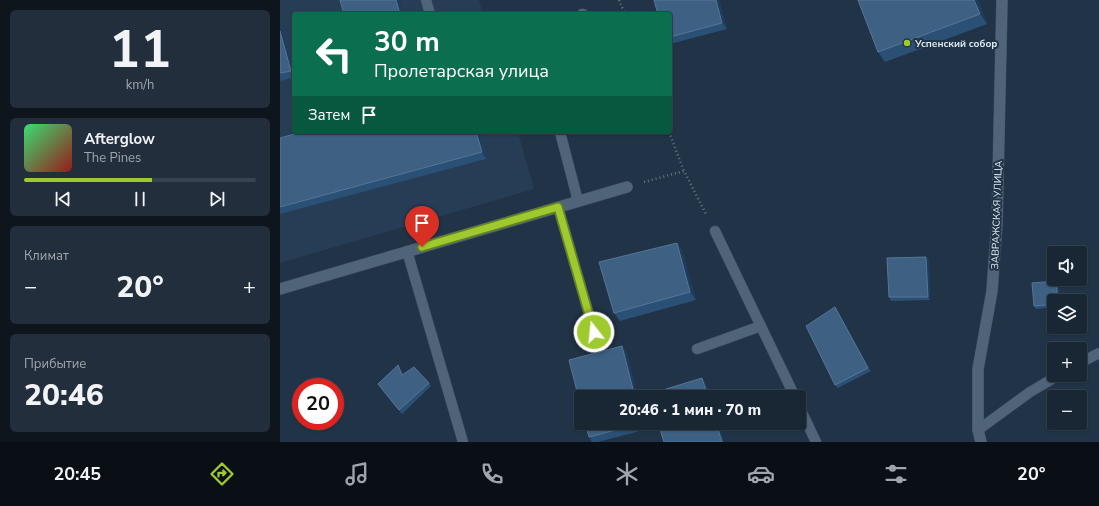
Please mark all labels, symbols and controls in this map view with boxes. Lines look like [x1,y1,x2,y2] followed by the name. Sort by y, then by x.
[109,14,171,85] text: 11
[374,23,440,61] text: 30 m
[308,28,360,80] icon: left
[914,37,997,51] place label: Успенский собор
[902,38,912,48] marker: Успенский собор
[374,59,549,83] text: Пролетарская улица
[126,76,154,94] text: km/h
[358,104,380,126] icon: arrive
[308,105,350,125] text: Затем
[84,129,155,149] text: Afterglow
[84,149,141,167] text: The Pines
[988,160,1006,270] street label: ЗАВРАЖСКАЯ УЛИЦА
[52,188,74,210] icon: previous
[129,188,151,210] icon: pause
[206,188,228,210] icon: next
[405,206,439,247] pin
[411,212,433,234] icon: arrive
[1047,246,1087,430] map controls
[1047,246,1087,286] button: sound
[24,247,69,265] text: Климат
[116,267,164,308] text: 20°
[24,272,37,302] text: −
[243,272,256,302] text: +
[1047,294,1087,334] button: layers
[573,311,615,353] position arrow
[1047,342,1087,382] button: +
[24,355,86,373] text: Прибытие
[24,375,104,416] text: 20:46
[292,378,344,430] speed limit sign: 20
[1047,390,1087,430] button: −
[619,400,761,420] text: 20:46 · 1 мин · 70 m
[208,460,236,488] icon: directions
[343,460,371,488] icon: music
[478,460,506,488] icon: phone
[613,460,641,488] icon: climate
[747,460,775,488] icon: car
[882,460,910,488] icon: filters
[53,462,101,486] text: 20:45
[1017,462,1046,486] text: 20°

